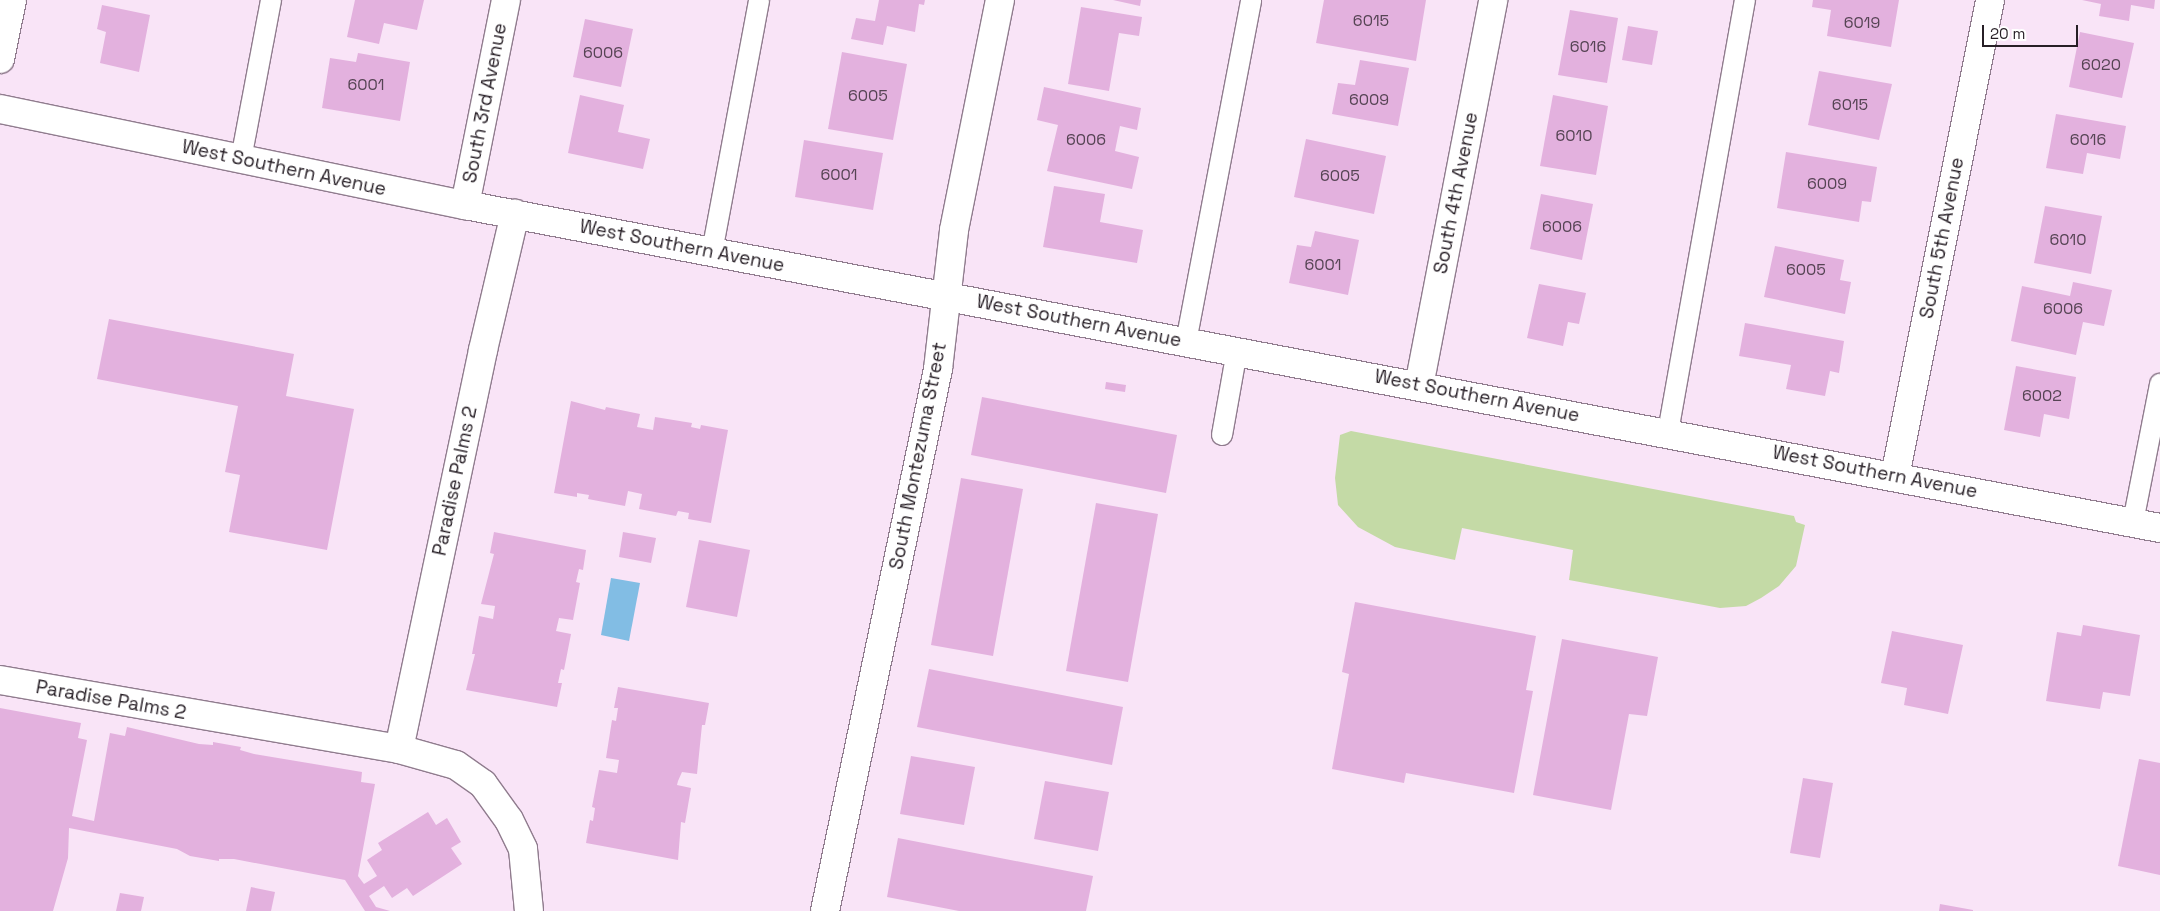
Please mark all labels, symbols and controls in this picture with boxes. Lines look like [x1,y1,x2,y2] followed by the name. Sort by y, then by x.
[1353,11,1389,31] house number: 6015
[1844,13,1880,33] house number: 6019
[1985,15,2081,47] scale bar
[458,21,512,185] street label: South 3rd Avenue
[1990,24,2025,43] text: 20 m
[1570,37,1606,57] house number: 6016
[583,43,623,63] house number: 6006
[2081,55,2121,75] house number: 6020
[348,75,384,95] house number: 6001
[848,86,888,106] house number: 6005
[1349,90,1389,110] house number: 6009
[1832,95,1868,115] house number: 6015
[1429,110,1483,276] street label: South 4th Avenue
[1556,126,1592,146] house number: 6010
[1066,130,1106,150] house number: 6006
[2070,130,2106,150] house number: 6016
[180,135,388,201] street label: West Southern Avenue
[1915,155,1969,321] street label: South 5th Avenue
[821,165,857,185] house number: 6001
[1320,166,1360,186] house number: 6005
[1807,174,1847,194] house number: 6009
[578,215,786,277] street label: West Southern Avenue
[1542,217,1582,237] house number: 6006
[2050,230,2086,250] house number: 6010
[1305,255,1341,275] house number: 6001
[1786,260,1826,280] house number: 6005
[975,290,1183,352] street label: West Southern Avenue
[2043,299,2083,319] house number: 6006
[885,340,951,572] street label: South Montezuma Street
[1373,365,1581,427] street label: West Southern Avenue
[2022,386,2062,406] house number: 6002
[428,404,482,558] street label: Paradise Palms 2
[1771,441,1979,503] street label: West Southern Avenue
[34,676,188,724] street label: Paradise Palms 2

